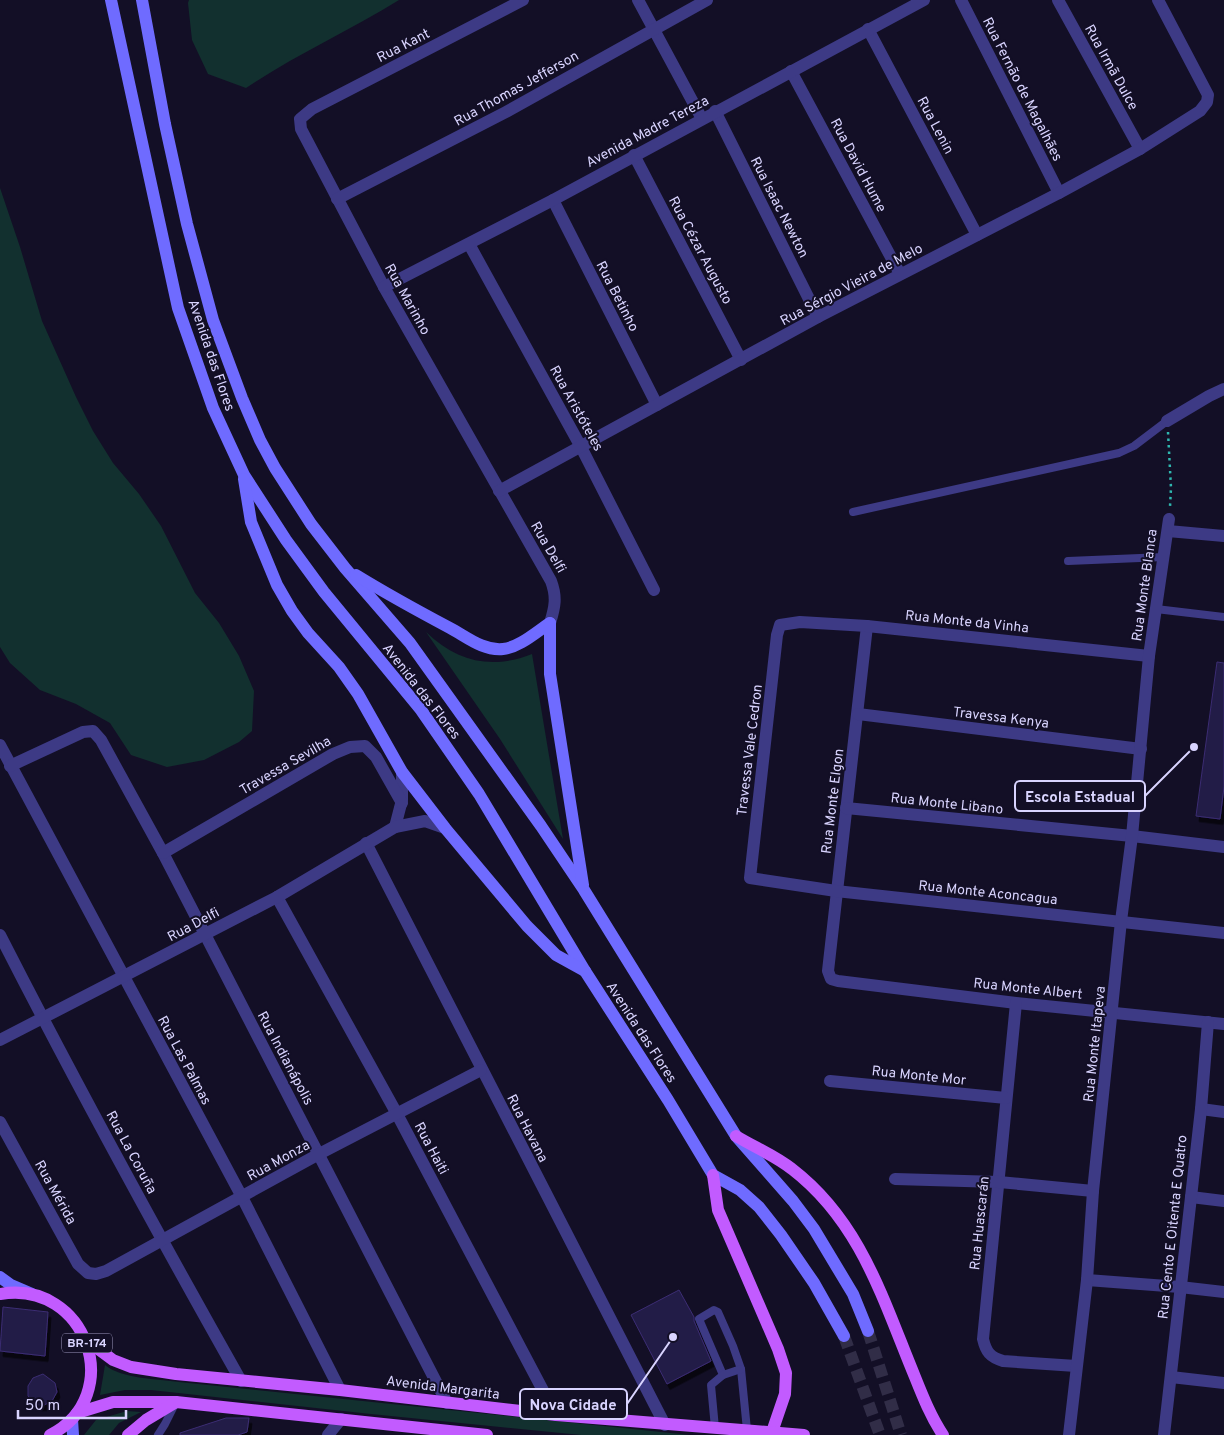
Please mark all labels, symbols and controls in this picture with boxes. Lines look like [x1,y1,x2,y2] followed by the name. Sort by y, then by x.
[978,15,1065,164] street label: Rua Fernão de Magalhães
[1080,22,1141,114] street label: Rua Irmã Dulce
[374,26,433,67] street label: Rua Kant
[451,48,582,131] street label: Rua Thomas Jefferson
[583,93,712,172] street label: Avenida Madre Tereza
[912,94,957,157] street label: Rua Lenin
[826,116,890,215] street label: Rua David Hume
[746,154,812,261] street label: Rua Isaac Newton
[664,194,735,308] street label: Rua Cézar Augusto
[777,240,926,330] street label: Rua Sérgio Vieira de Melo
[592,259,642,335] street label: Rua Betinho
[380,261,433,338] street label: Rua Marinho
[184,297,238,414] street label: Avenida das Flores
[545,363,606,455] street label: Rua Aristóteles
[526,519,569,576] street label: Rua Delfi
[1129,528,1162,642] street label: Rua Monte Blanca
[904,608,1030,637] street label: Rua Monte da Vinha
[378,641,464,743] street label: Avenida das Flores
[734,683,767,817] street label: Travessa Vale Cedron
[952,704,1050,733] street label: Travessa Kenya
[237,733,334,799] street label: Travessa Sevilha
[819,748,848,855] street label: Rua Monte Elgon
[1015,781,1145,811] callout: Escola Estadual
[1025,789,1135,808] text: Escola Estadual
[890,790,1004,819] street label: Rua Monte Libano
[917,878,1058,909] street label: Rua Monte Aconcagua
[165,905,223,946] street label: Rua Delfi
[972,975,1083,1004] street label: Rua Monte Albert
[602,979,680,1086] street label: Avenida das Flores
[1081,985,1110,1103] street label: Rua Monte Itapeva
[253,1009,317,1108] street label: Rua Indianápolis
[153,1013,214,1108] street label: Rua Las Palmas
[871,1063,967,1090] street label: Rua Monte Mor
[502,1092,551,1166] street label: Rua Havana
[102,1108,160,1197] street label: Rua La Coruña
[410,1120,451,1178] street label: Rua Haiti
[1155,1134,1192,1320] street label: Rua Cento E Oitenta E Quatro
[244,1137,313,1185] street label: Rua Monza
[30,1158,79,1228] street label: Rua Mérida
[967,1175,994,1271] street label: Rua Huascarán
[62,1334,112,1352] road number: BR-174
[385,1373,500,1404] street label: Avenida Margarita
[18,1388,125,1420] scale bar
[520,1389,627,1419] callout: Nova Cidade
[25,1397,60,1416] text: 50 m
[529,1397,617,1416] text: Nova Cidade

